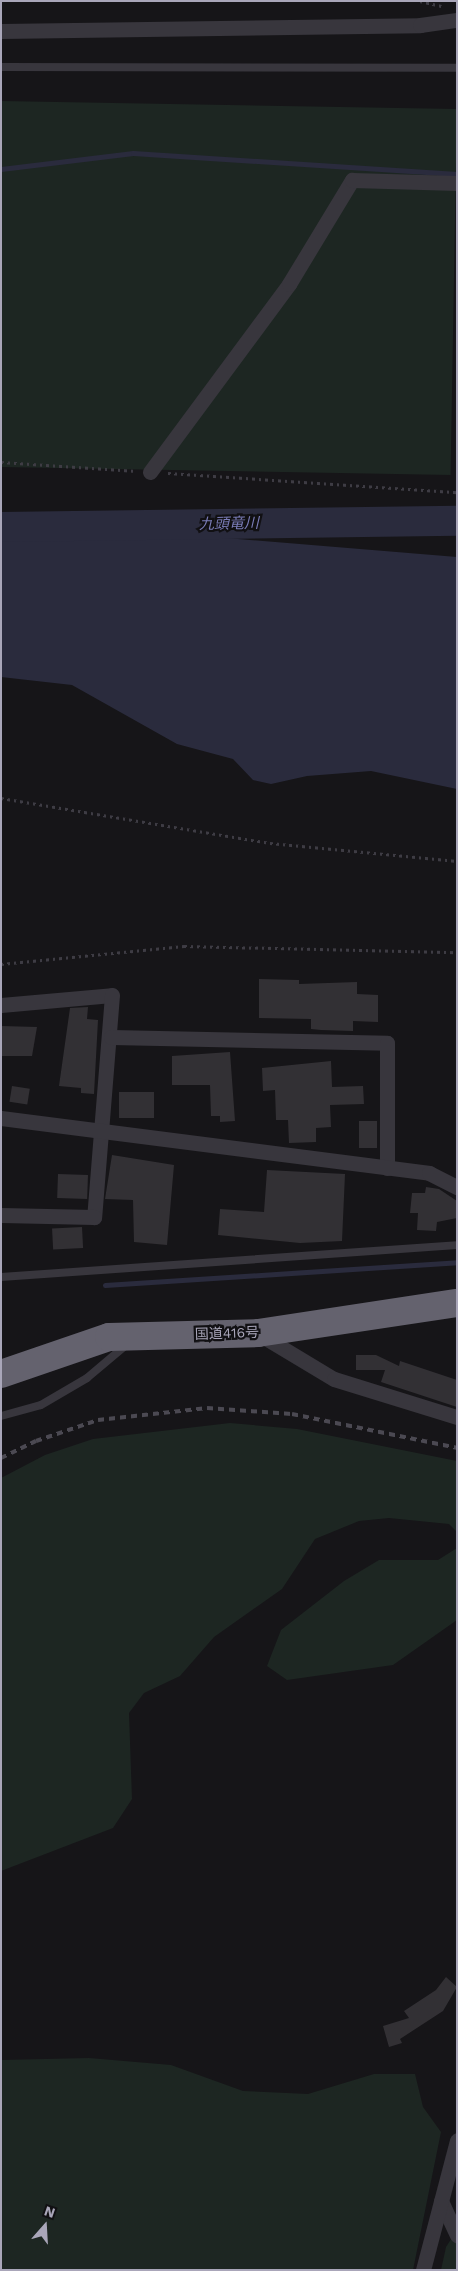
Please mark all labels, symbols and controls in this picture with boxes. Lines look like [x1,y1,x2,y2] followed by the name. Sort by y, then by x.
[199,514,259,534] water label: 九頭竜川
[195,1323,259,1343] street label: 国道416号
[20,2201,70,2251] north arrow
[42,2203,57,2221] text: N

